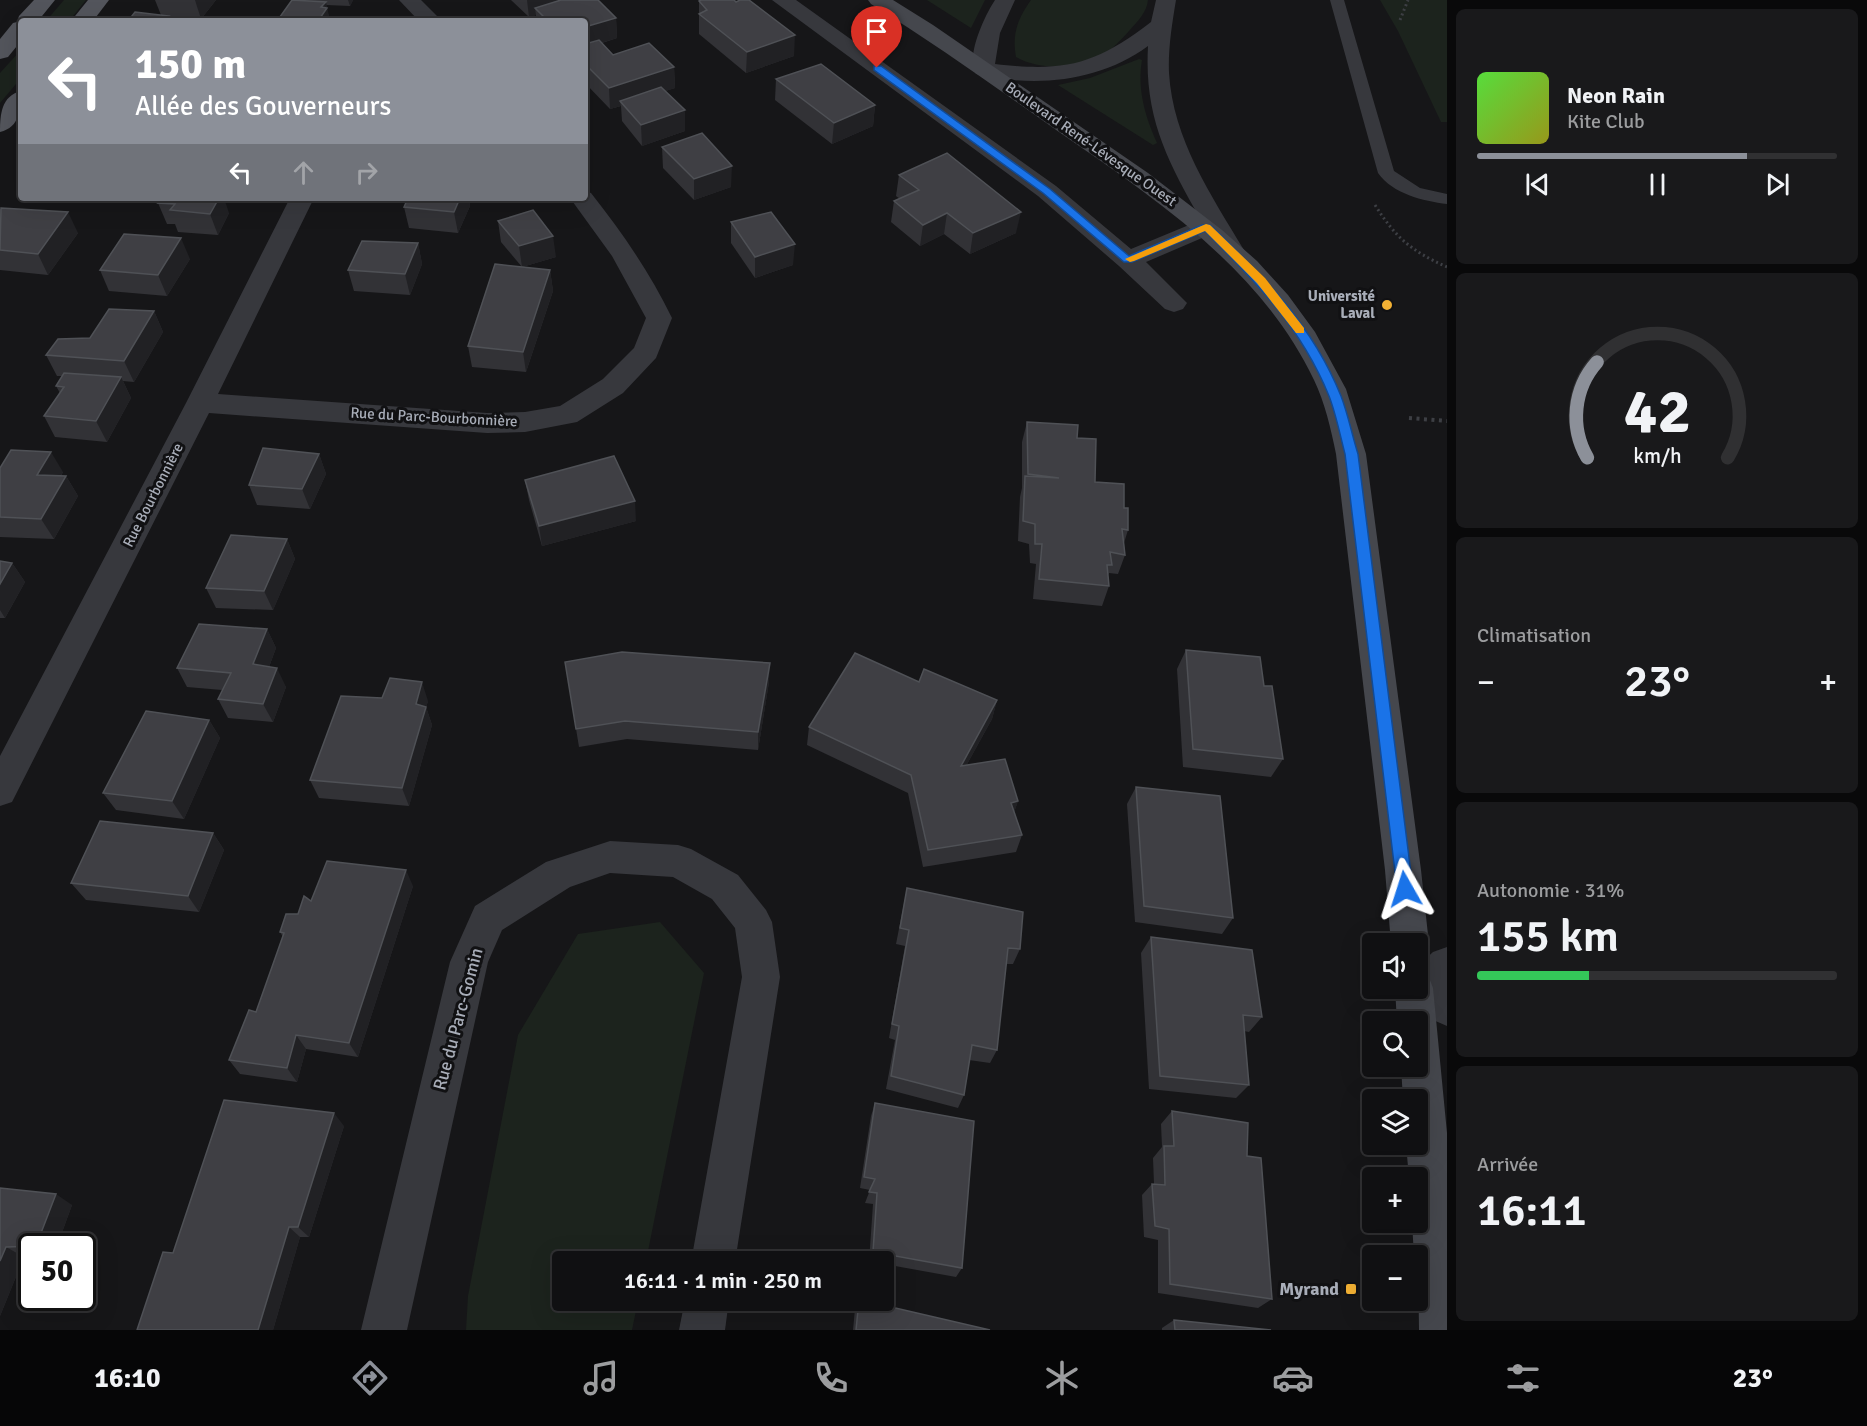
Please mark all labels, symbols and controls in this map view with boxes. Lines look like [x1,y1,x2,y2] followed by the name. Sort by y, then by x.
[851,6,902,68] pin
[860,15,893,48] icon: arrive
[135,39,246,90] text: 150 m
[36,42,114,120] icon: left
[1002,78,1180,210] street label: Boulevard René-Lévesque Ouest
[1567,82,1665,109] text: Neon Rain
[135,90,391,123] text: Allée des Gouverneurs
[1567,109,1645,134] text: Kite Club
[224,156,257,189] icon: left
[287,156,320,189] icon: ahead
[350,156,383,189] icon: right
[1521,168,1554,201] icon: previous
[1641,168,1674,201] icon: pause
[1761,168,1794,201] icon: next
[1308,287,1375,322] place label: Université Laval
[1380,298,1394,312] marker: Université Laval
[1623,373,1691,450] text: 42
[350,404,518,430] street label: Rue du Parc-Bourbonnière
[119,440,187,550] street label: Rue Bourbonnière
[1633,443,1681,469] text: km/h
[1477,623,1591,648] text: Climatisation
[1624,654,1690,709] text: 23°
[1477,662,1495,703] text: −
[1819,662,1837,703] text: +
[1373,857,1437,921] position arrow
[1477,878,1624,903] text: Autonomie · 31%
[1477,909,1619,964] text: 155 km
[1362,933,1428,1311] map controls
[1362,933,1428,999] button: sound
[428,945,488,1093] street label: Rue du Parc-Gomin
[1362,1011,1428,1077] button: search
[1362,1089,1428,1155] button: layers
[1477,1152,1538,1177] text: Arrivée
[1362,1167,1428,1233] button: +
[1477,1183,1587,1238] text: 16:11
[18,1233,96,1311] speed limit sign: 50
[1362,1245,1428,1311] button: −
[624,1267,822,1294] text: 16:11 · 1 min · 250 m
[1279,1278,1339,1300] place label: Myrand
[1344,1282,1358,1296] marker: Myrand
[349,1357,391,1399] icon: directions
[580,1357,622,1399] icon: music
[810,1357,852,1399] icon: phone
[1041,1357,1083,1399] icon: climate
[1272,1357,1314,1399] icon: car
[1502,1357,1544,1399] icon: filters
[94,1362,161,1395] text: 16:10
[1733,1362,1773,1395] text: 23°

